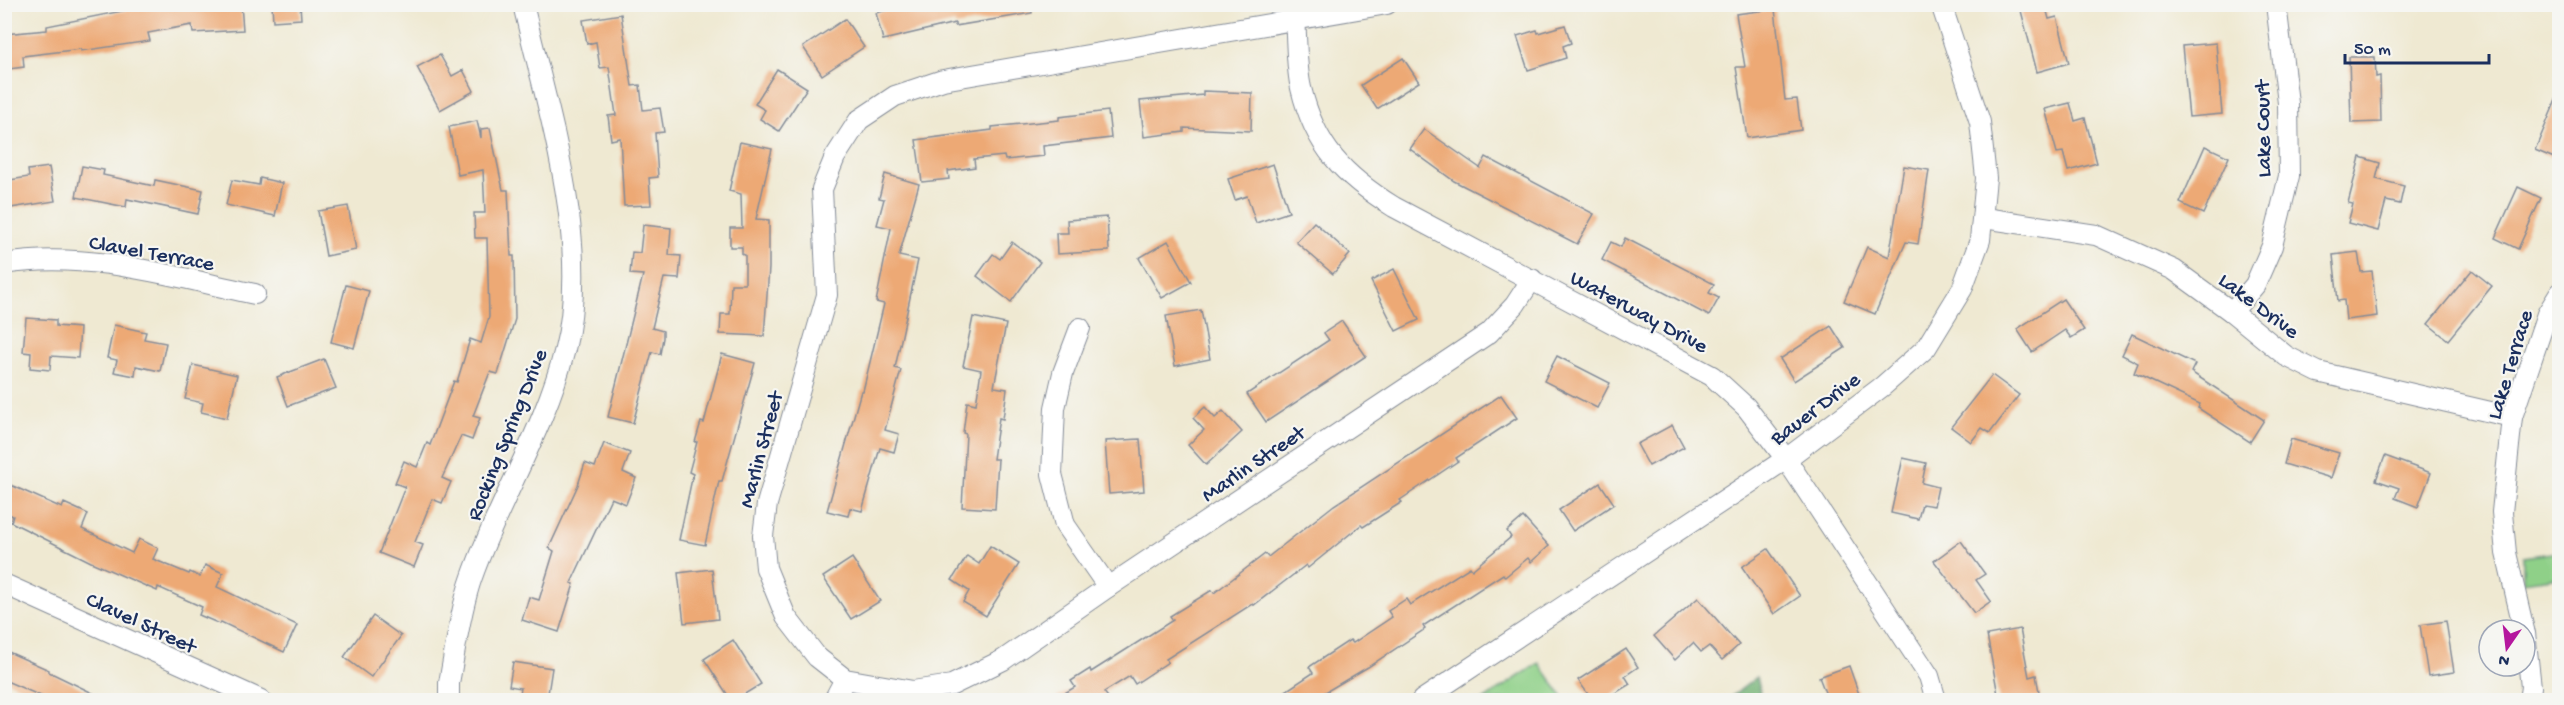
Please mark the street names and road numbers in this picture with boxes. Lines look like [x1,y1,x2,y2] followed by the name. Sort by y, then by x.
[2251,78,2279,178] street label: Lake Court
[87,231,216,279] street label: Clavel Terrace
[1565,266,1712,361] street label: Waterway Drive
[2212,268,2304,346] street label: Lake Drive
[2483,307,2541,423] street label: Lake Terrace
[462,345,555,525] street label: Rocking Spring Drive
[1765,368,1867,453] street label: Bauer Drive
[735,387,791,511] street label: Marlin Street
[1198,420,1313,509] street label: Marlin Street
[81,588,201,662] street label: Clavel Street

